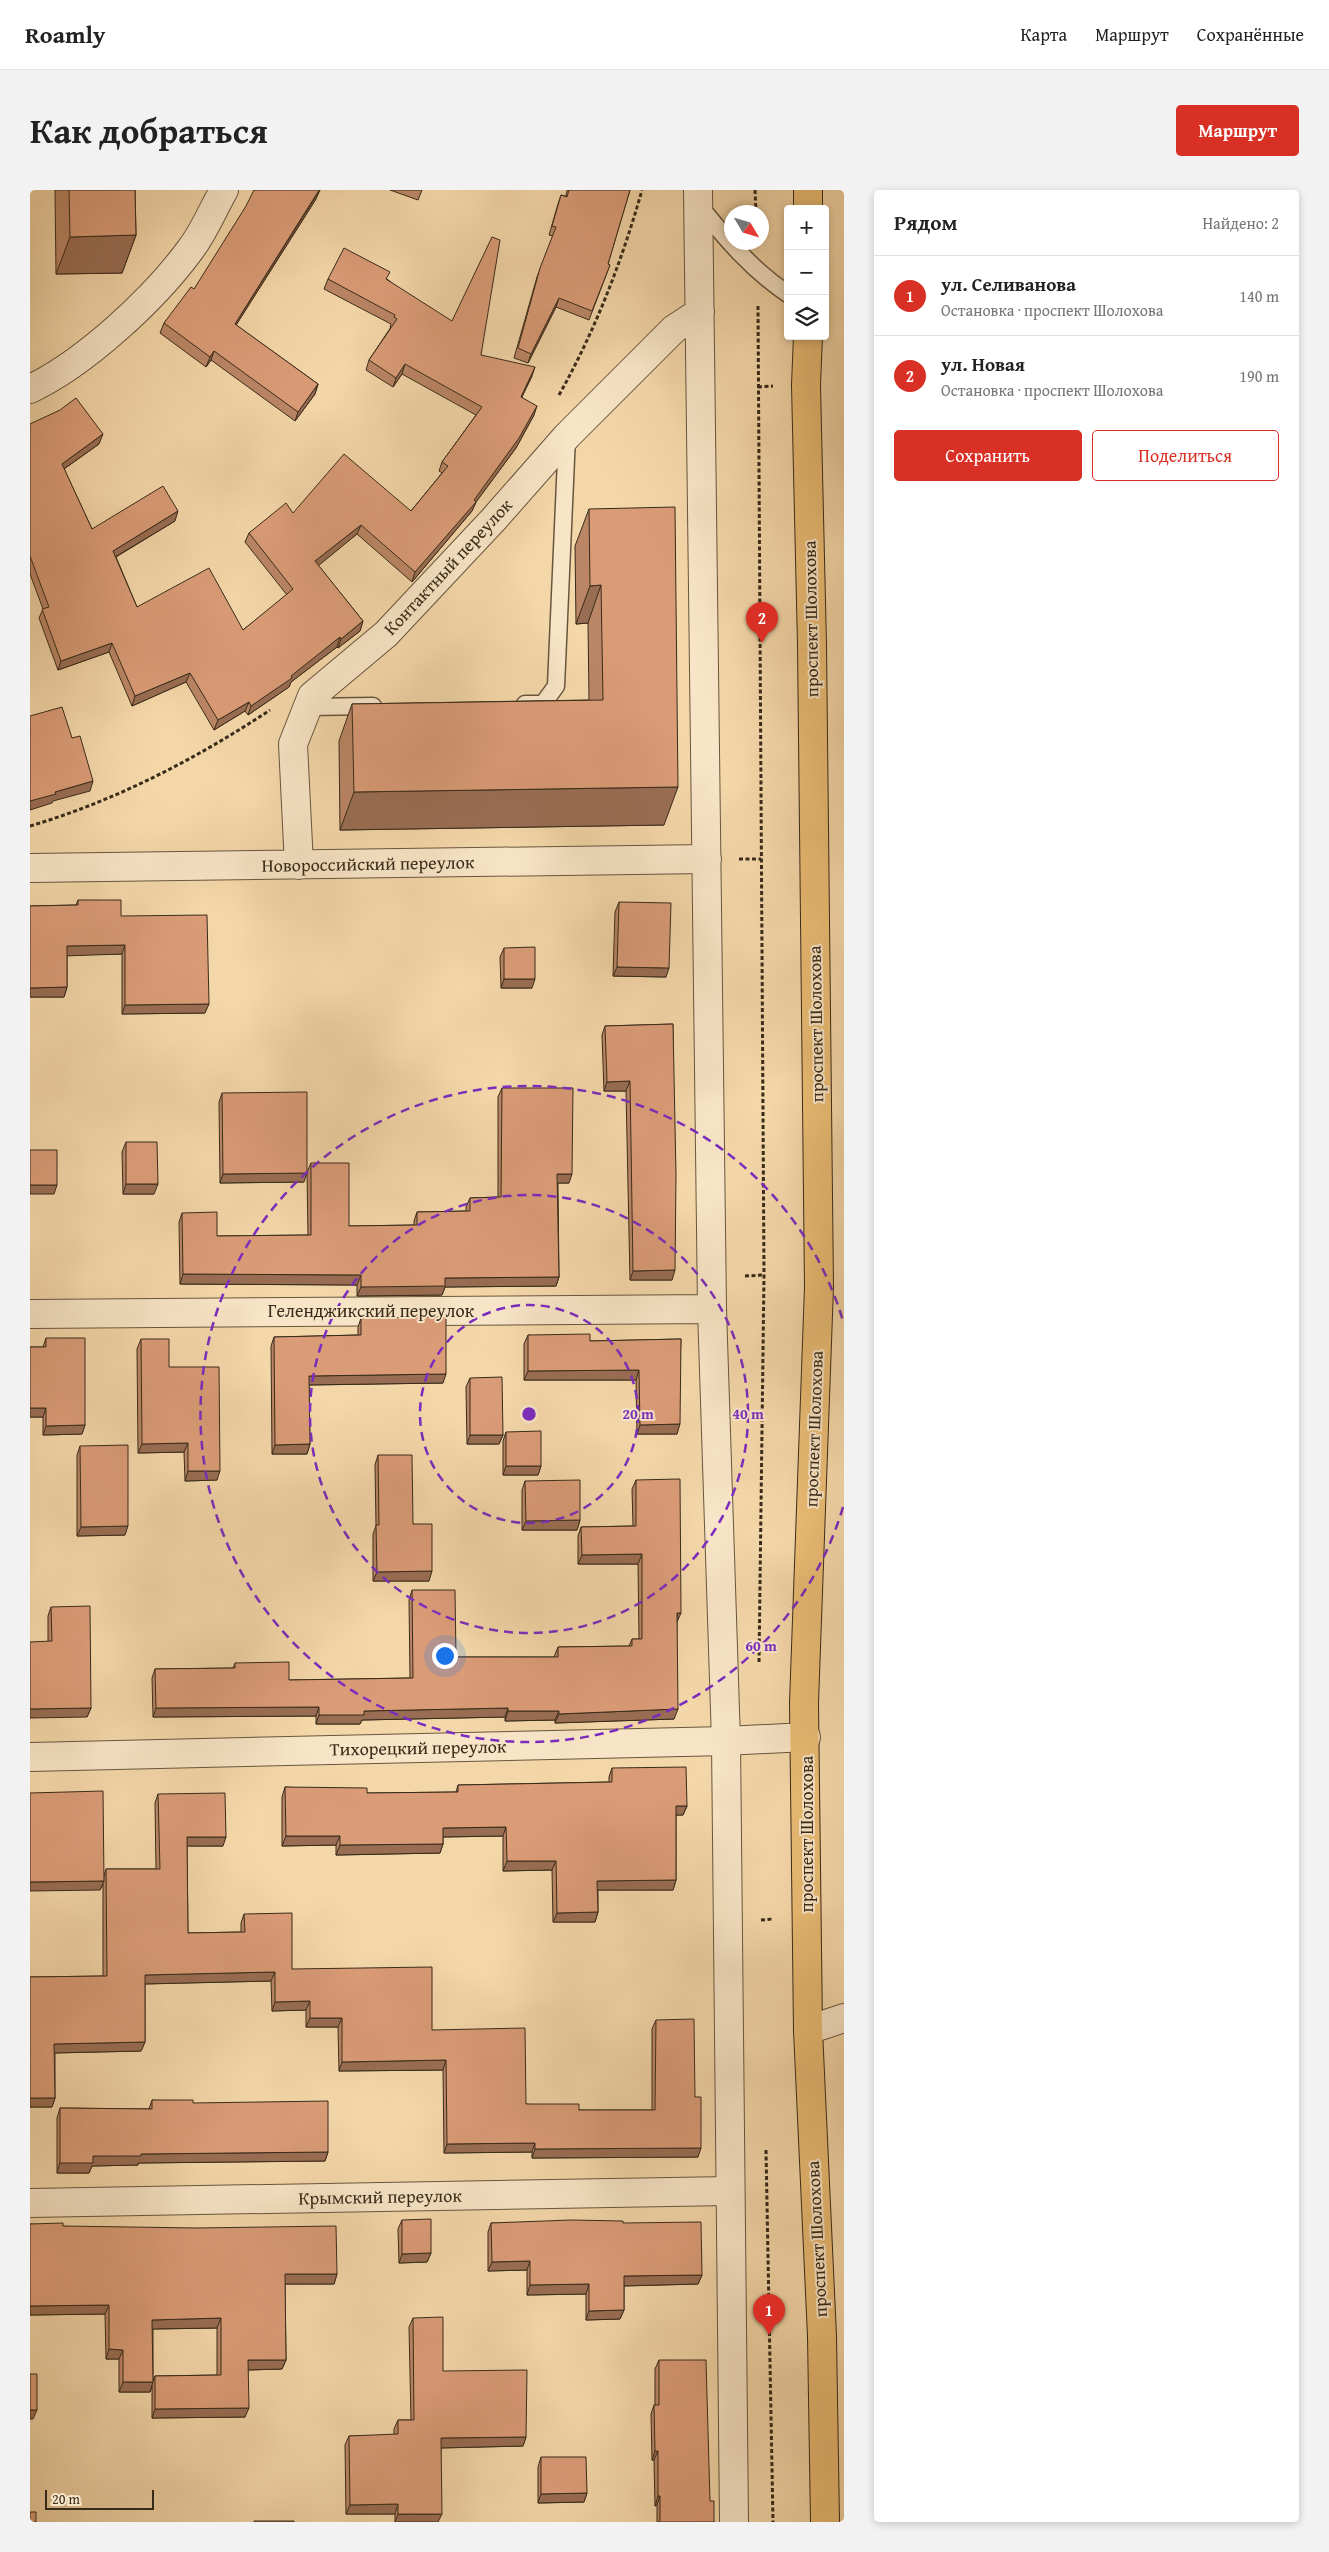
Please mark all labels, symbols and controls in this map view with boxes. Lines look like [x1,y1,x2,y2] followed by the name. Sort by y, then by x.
[25,17,105,52] text: Roamly
[1021,21,1067,48] text: Карта
[1095,21,1169,48] text: Маршрут
[1197,21,1304,48] text: Сохранённые
[30,105,268,156] text: Как добраться
[1176,105,1299,156] button: Маршрут
[724,205,769,250] north arrow
[784,205,829,340] map controls
[784,205,829,250] button: +
[894,207,957,238] text: Рядом
[1202,211,1279,235] text: Найдено: 2
[784,250,829,295] button: −
[941,270,1076,298] text: ул. Селиванова
[906,284,914,308] text: 1
[1239,284,1279,308] text: 140 m
[784,295,829,340] button: layers
[941,298,1163,322] text: Остановка · проспект Шолохова
[941,350,1025,378] text: ул. Новая
[906,364,914,388] text: 2
[1239,364,1279,388] text: 190 m
[941,378,1163,402] text: Остановка · проспект Шолохова
[894,430,1082,481] button: Сохранить
[1092,430,1279,481] button: Поделиться
[377,492,519,641] street label: Контактный переулок
[796,540,825,698] street label: проспект Шолохова
[746,602,778,643] pin: 2
[261,848,475,879] street label: Новороссийский переулок
[801,945,830,1103] street label: проспект Шолохова
[268,1297,475,1324] street label: Геленджикский переулок
[797,1350,830,1508] street label: проспект Шолохова
[622,1403,654,1424] text: 20 m
[732,1403,764,1424] text: 40 m
[520,1405,538,1423] centre of rings
[745,1635,777,1656] text: 60 m
[432,1643,458,1669] your location
[329,1732,507,1763] street label: Тихорецкий переулок
[793,1755,820,1912] street label: проспект Шолохова
[799,2160,834,2318] street label: проспект Шолохова
[298,2182,463,2211] street label: Крымский переулок
[753,2294,785,2335] pin: 1
[45,2487,154,2510] scale bar
[52,2489,80,2509] text: 20 m

